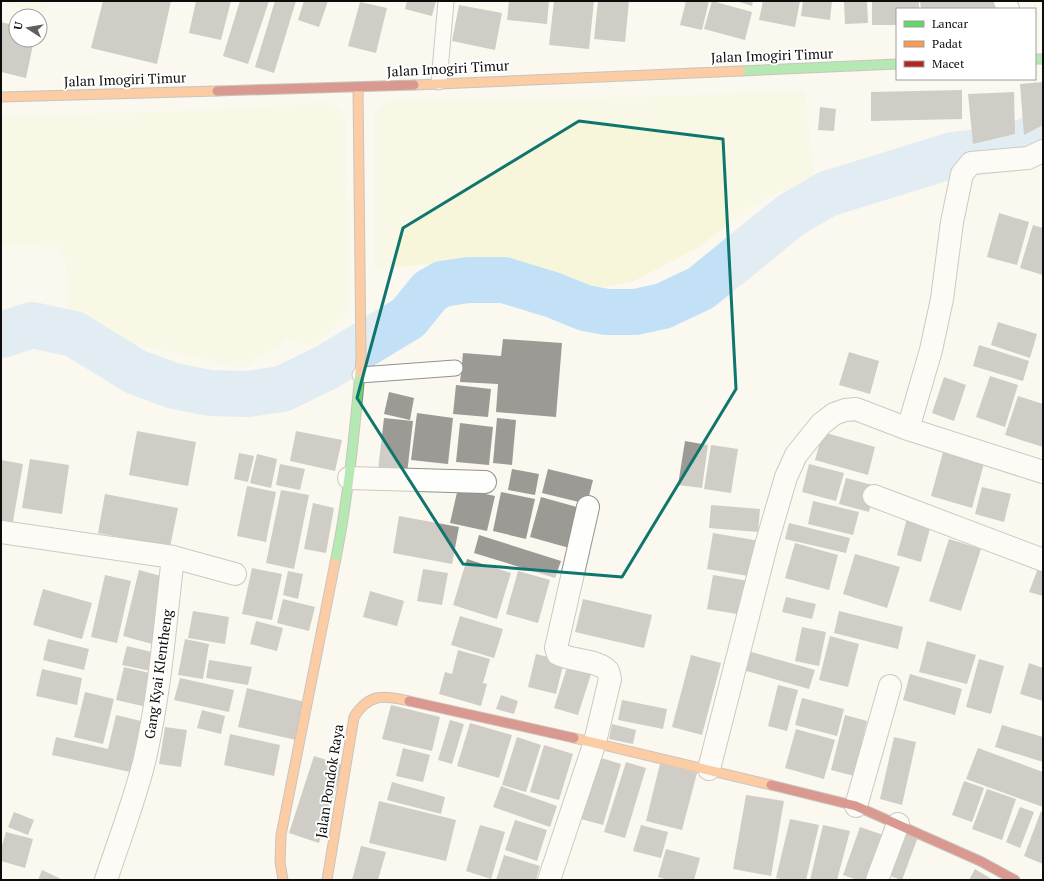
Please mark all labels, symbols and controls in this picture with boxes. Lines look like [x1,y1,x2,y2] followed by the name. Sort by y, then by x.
[8,8,48,48] north arrow
[896,8,1036,80] legend
[932,16,968,31] text: Lancar
[11,20,26,31] text: U
[932,36,963,51] text: Padat
[710,43,834,67] street label: Jalan Imogiri Timur
[386,55,510,81] street label: Jalan Imogiri Timur
[932,56,965,71] text: Macet
[63,67,187,91] street label: Jalan Imogiri Timur
[140,607,177,740] street label: Gang Kyai Klentheng
[311,723,347,839] street label: Jalan Pondok Raya

